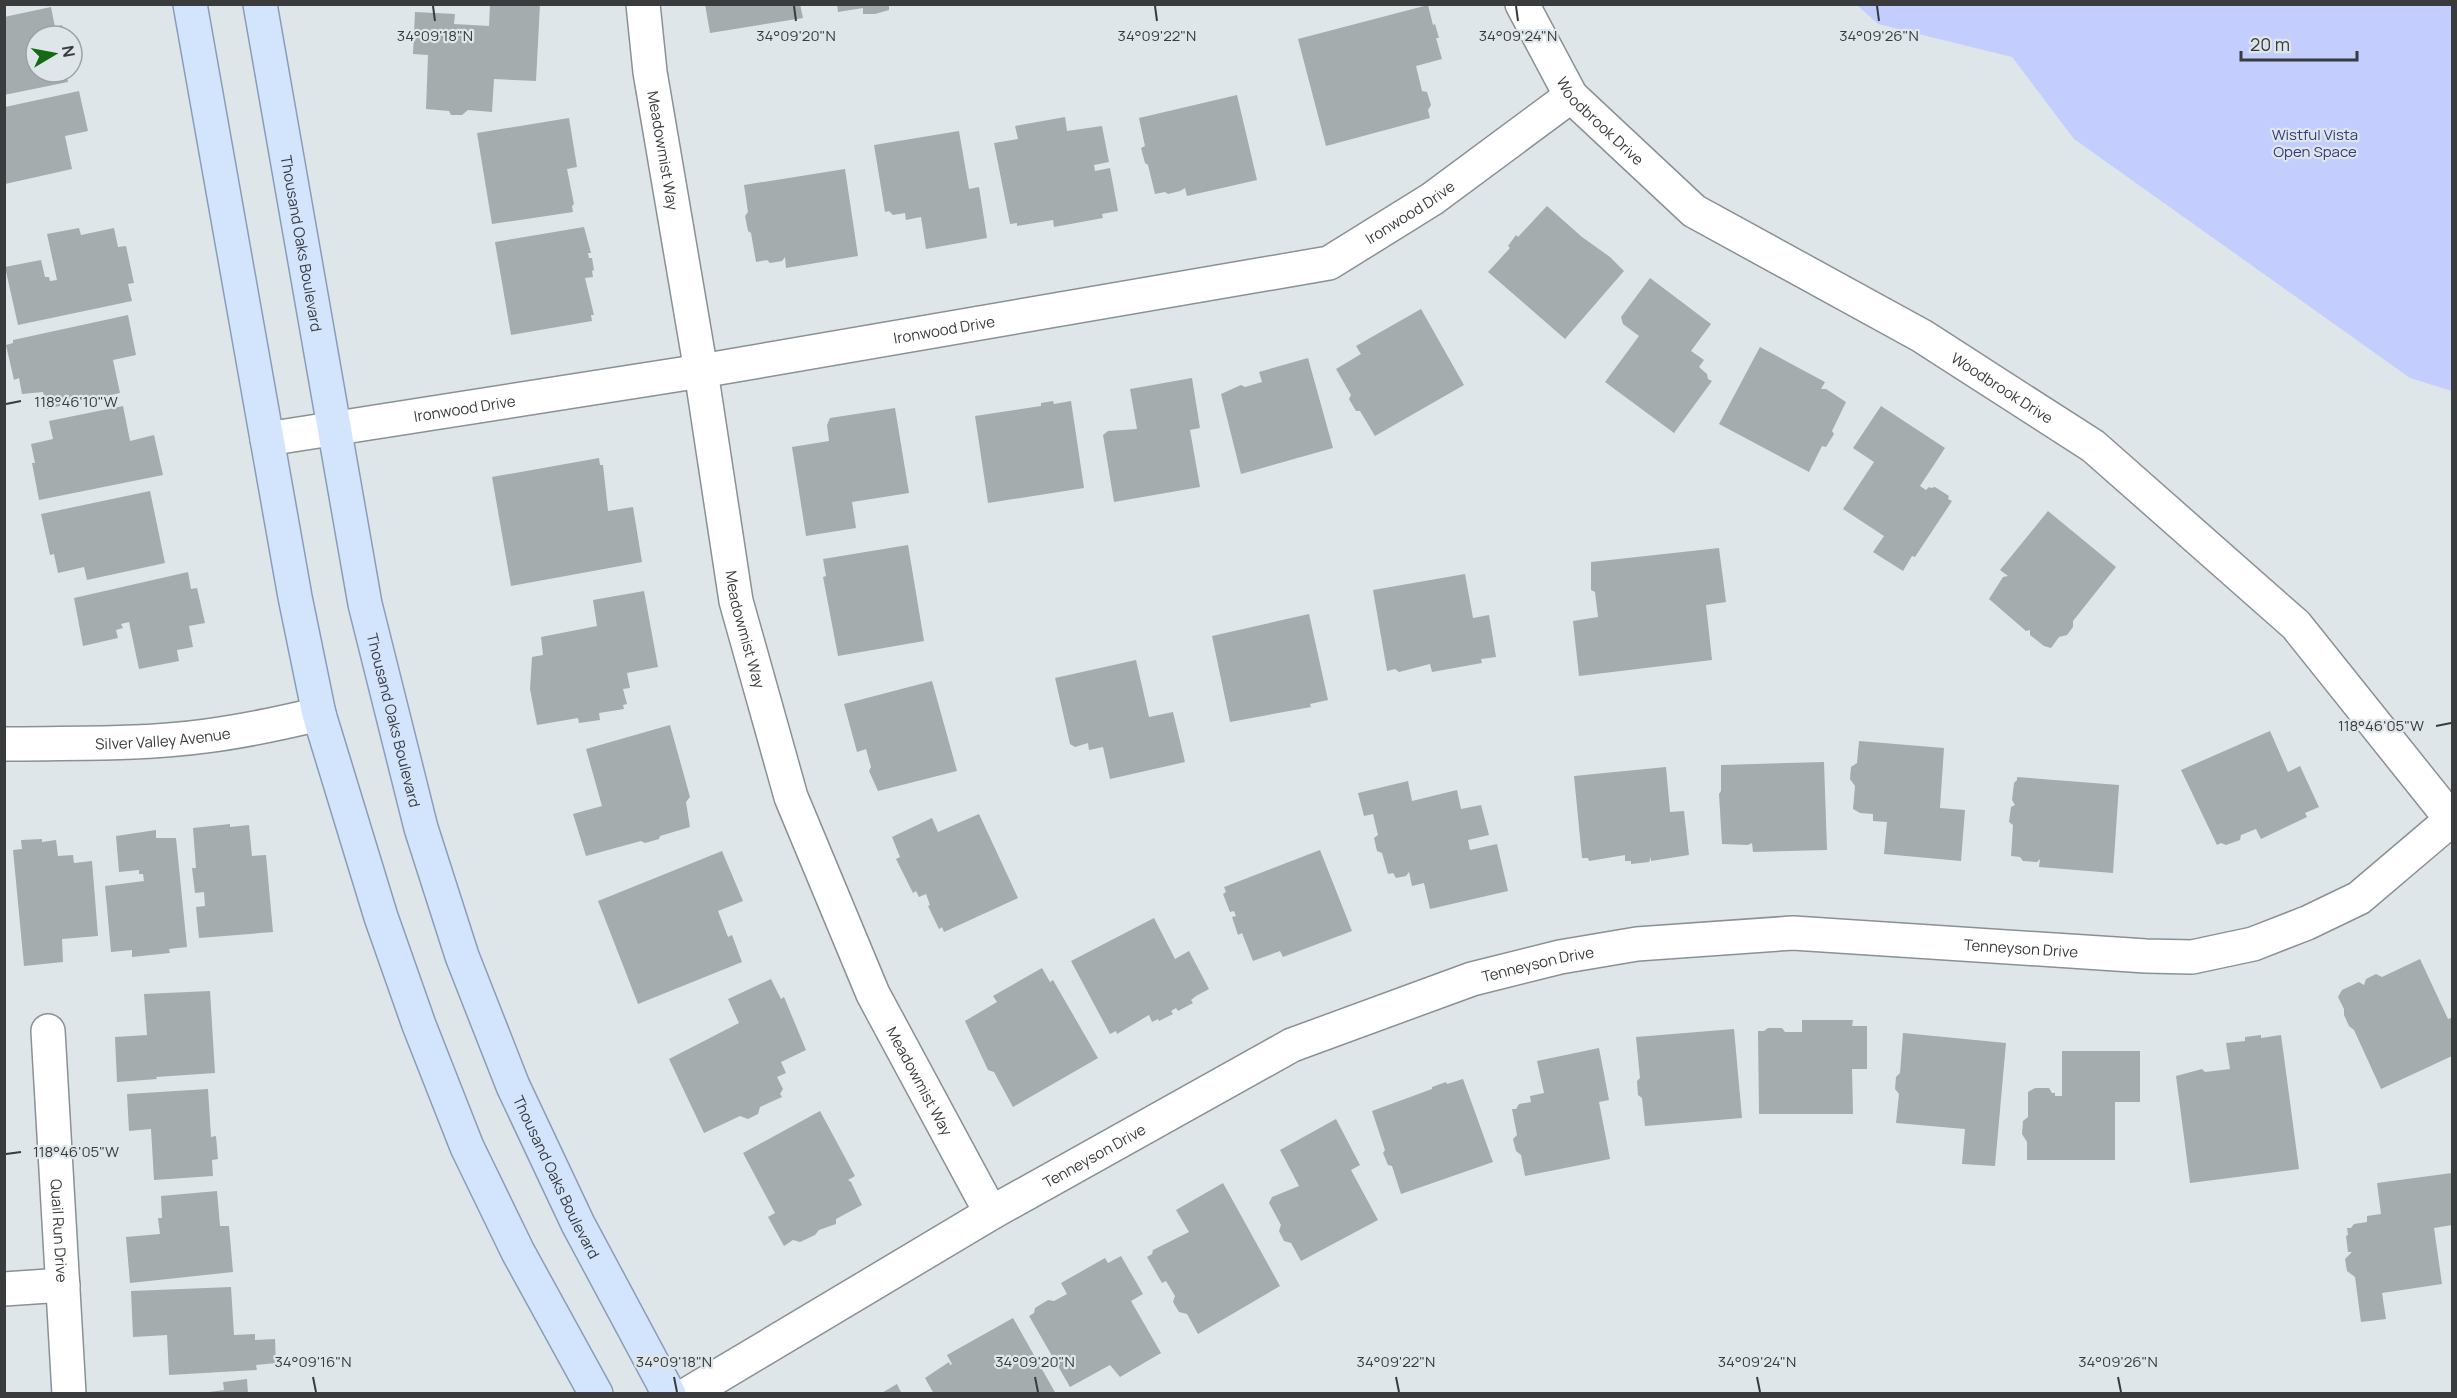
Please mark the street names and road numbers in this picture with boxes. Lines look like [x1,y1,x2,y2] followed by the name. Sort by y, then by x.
[1552,73,1649,170] street label: Woodbrook Drive
[643,89,684,212] street label: Meadowmist Way
[276,154,328,333] street label: Thousand Oaks Boulevard
[1361,175,1459,249] street label: Ironwood Drive
[892,310,997,348] street label: Ironwood Drive
[1947,347,2057,428] street label: Woodbrook Drive
[412,390,517,426] street label: Ironwood Drive
[721,569,770,691] street label: Meadowmist Way
[362,631,426,810] street label: Thousand Oaks Boulevard
[95,722,232,754] street label: Silver Valley Avenue
[1963,934,2079,962] street label: Tenneyson Drive
[1480,941,1596,987] street label: Tenneyson Drive
[882,1023,958,1139] street label: Meadowmist Way
[508,1092,605,1262] street label: Thousand Oaks Boulevard
[1039,1118,1149,1193] street label: Tenneyson Drive
[46,1178,73,1283] street label: Quail Run Drive

